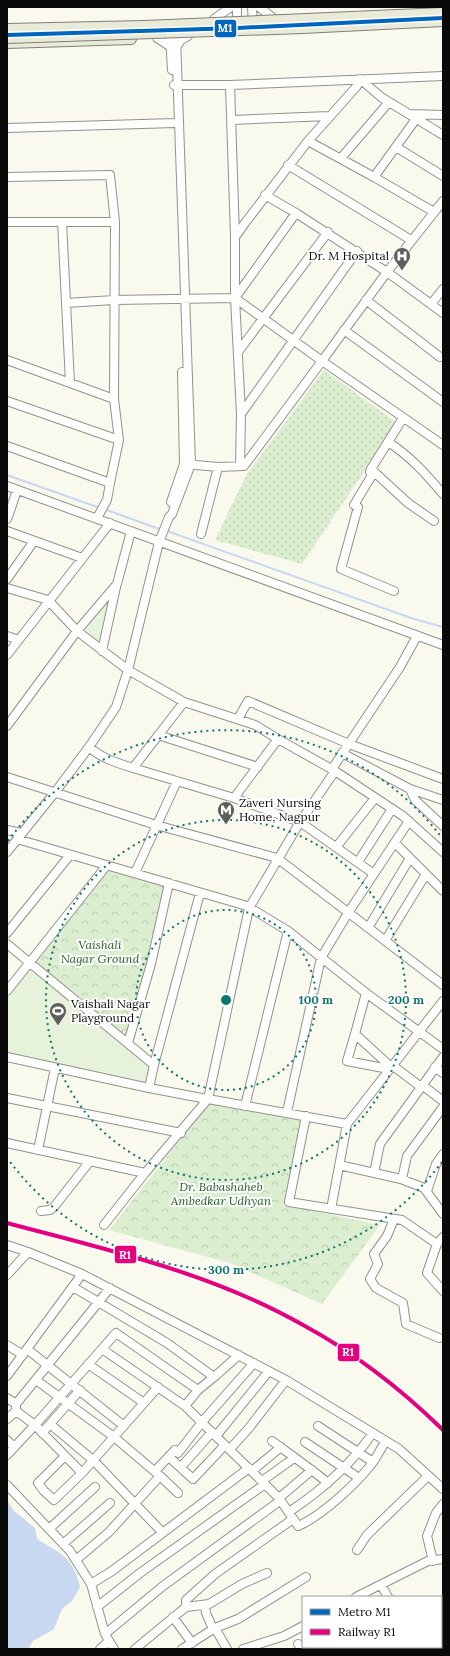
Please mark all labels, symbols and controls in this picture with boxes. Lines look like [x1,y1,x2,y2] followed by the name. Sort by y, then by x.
[214,19,237,38] line badge: M1
[217,21,233,35] text: M1
[392,246,412,271] hospital icon: Dr. M Hospital
[309,248,389,263] place label: Dr. M Hospital
[239,795,321,824] place label: Zaveri Nursing Home, Nagpur
[216,800,236,825] metro station icon: Zaveri Nursing Home, Nagpur
[61,937,140,966] park label: Vaishali Nagar Ground
[299,992,333,1007] text: 100 m
[388,992,424,1007] text: 200 m
[219,993,233,1007] centre of rings
[70,996,151,1025] place label: Vaishali Nagar Playground
[48,1001,68,1026] sports icon: Vaishali Nagar Playground
[170,1179,272,1208] park label: Dr. Babashaheb Ambedkar Udhyan
[114,1245,137,1264] line badge: R1
[119,1248,132,1262] text: R1
[208,1262,244,1277] text: 300 m
[337,1343,360,1362] line badge: R1
[342,1345,355,1359] text: R1
[302,1596,442,1648] legend
[338,1604,391,1619] text: Metro M1
[338,1624,395,1639] text: Railway R1

